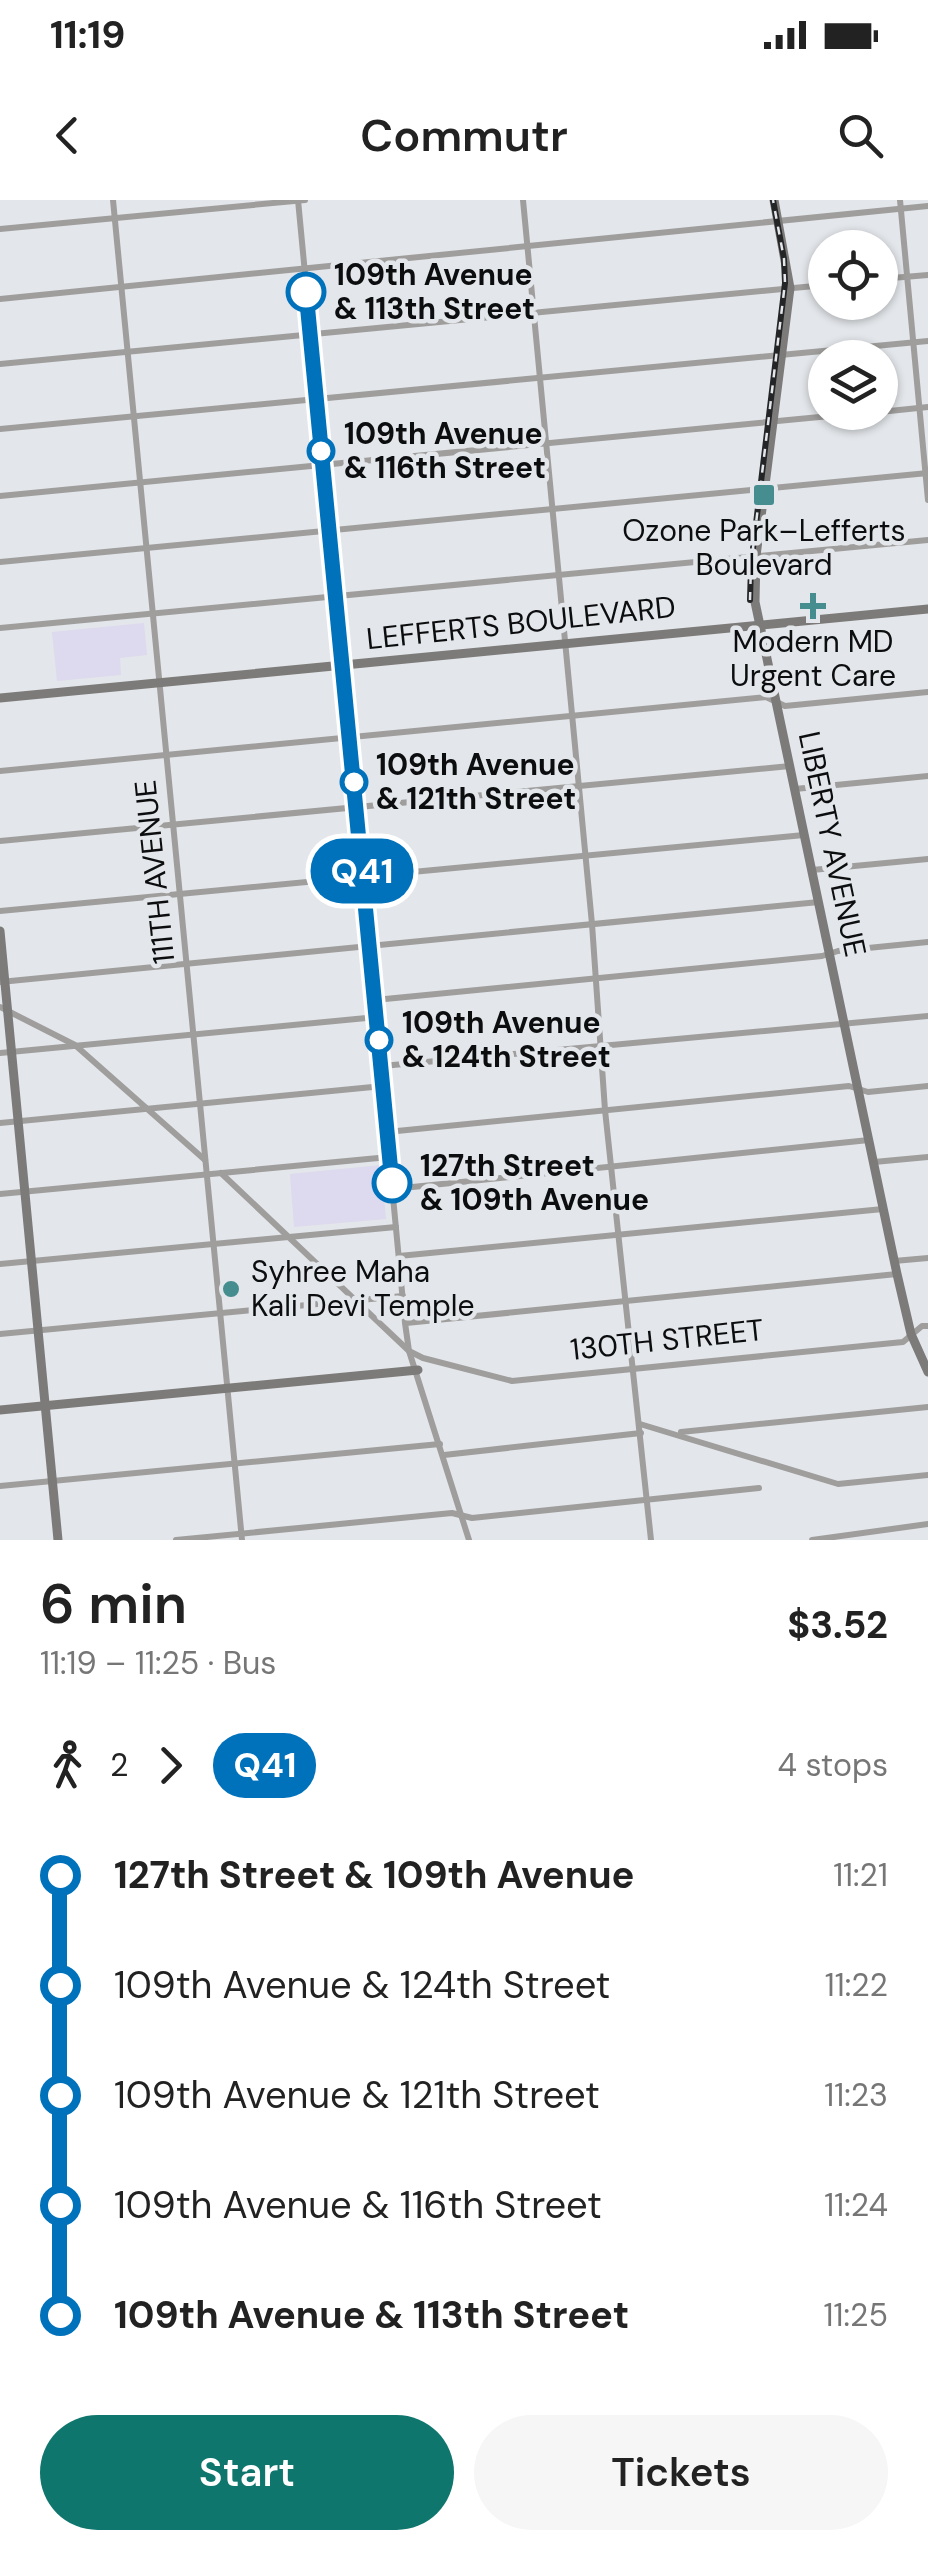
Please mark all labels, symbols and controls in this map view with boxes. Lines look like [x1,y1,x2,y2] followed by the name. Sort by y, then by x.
[50,10,125,60] text: 11:19
[360,106,568,165] text: Commutr
[40,108,95,163] icon: back
[833,108,888,163] icon: search
[808,230,898,430] map controls
[808,230,898,320] button: locate
[334,255,535,328] place label: 109th Avenue & 113th Street
[287,273,325,311] marker: 109th Avenue & 113th Street
[808,340,898,430] button: layers
[344,414,546,487] place label: 109th Avenue & 116th Street
[308,438,334,464] marker: 109th Avenue & 116th Street
[751,482,777,508] marker: Ozone Park–Lefferts Boulevard
[622,511,906,584] place label: Ozone Park–Lefferts Boulevard
[364,587,677,658] street label: LEFFERTS BOULEVARD
[800,593,826,619] marker: Modern MD Urgent Care
[730,622,896,695] place label: Modern MD Urgent Care
[790,728,875,960] street label: LIBERTY AVENUE
[376,745,576,818] place label: 109th Avenue & 121th Street
[341,769,367,795] marker: 109th Avenue & 121th Street
[125,778,184,966] street label: 111TH AVENUE
[304,838,420,904] line badge: Q41
[331,848,393,894] text: Q41
[402,1003,611,1076] place label: 109th Avenue & 124th Street
[366,1027,392,1053] marker: 109th Avenue & 124th Street
[420,1146,649,1219] place label: 127th Street & 109th Avenue
[373,1164,411,1202] marker: 127th Street & 109th Avenue
[251,1252,475,1325] place label: Syhree Maha Kali Devi Temple
[220,1278,242,1300] marker: Syhree Maha Kali Devi Temple
[568,1310,765,1369] street label: 130TH STREET
[40,1568,187,1640] text: 6 min
[787,1600,888,1650] text: $3.52
[40,1642,276,1684] text: 11:19 – 11:25 · Bus
[40,1738,95,1793] icon: walk
[143,1738,198,1793] icon: forward
[233,1742,296,1788] text: Q41
[110,1744,128,1786] text: 2
[778,1744,888,1786] text: 4 stops
[114,1850,634,1900] text: 127th Street & 109th Avenue
[833,1854,888,1896] text: 11:21
[114,1960,611,2010] text: 109th Avenue & 124th Street
[825,1964,888,2006] text: 11:22
[114,2070,600,2120] text: 109th Avenue & 121th Street
[824,2074,888,2116] text: 11:23
[114,2180,602,2230] text: 109th Avenue & 116th Street
[824,2184,888,2226] text: 11:24
[114,2290,629,2340] text: 109th Avenue & 113th Street
[824,2294,888,2336] text: 11:25
[40,2415,454,2530] button: Start
[474,2415,888,2530] button: Tickets

